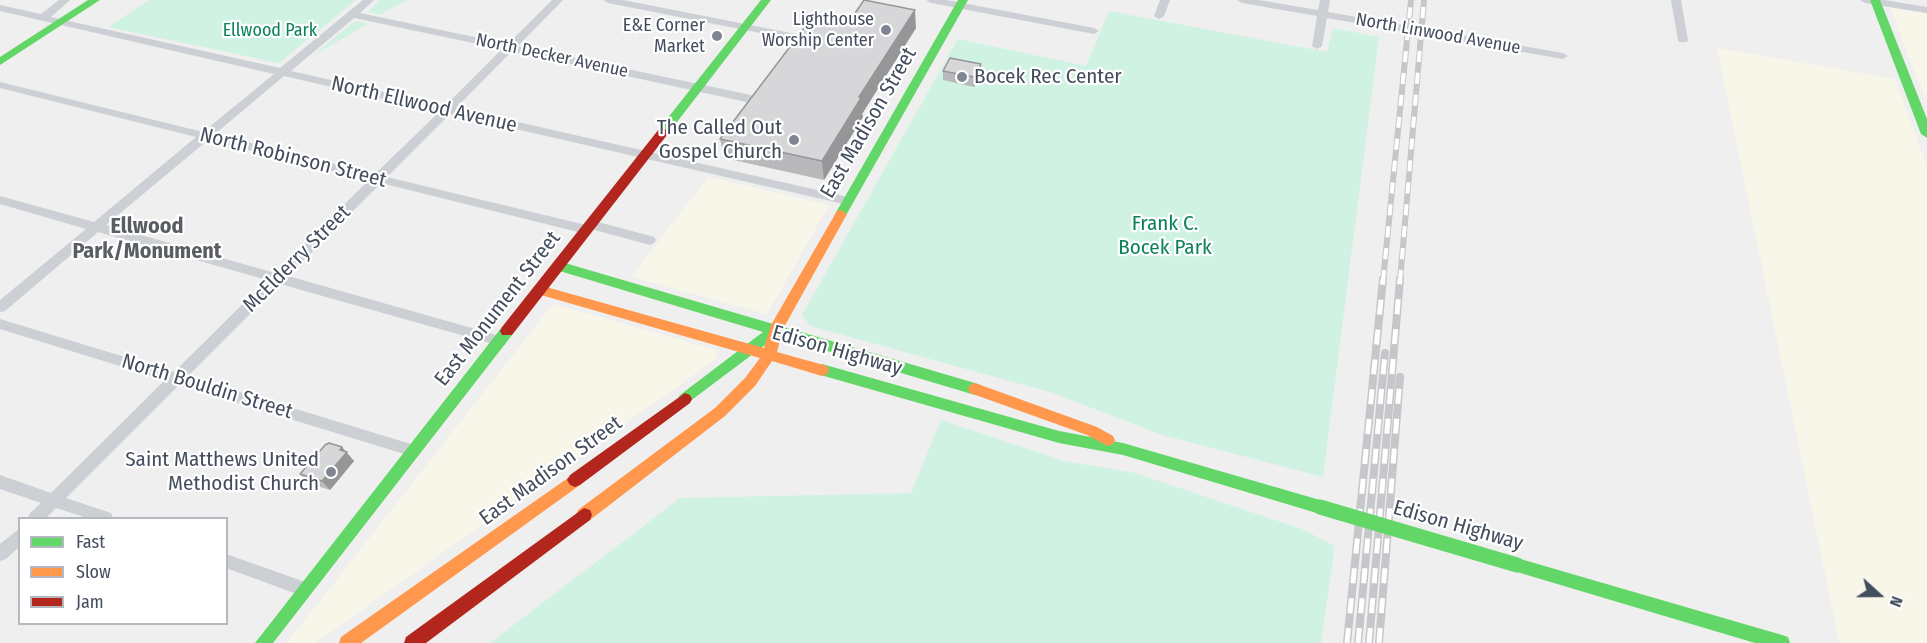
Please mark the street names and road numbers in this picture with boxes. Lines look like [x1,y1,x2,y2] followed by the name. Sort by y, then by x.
[1354,9,1522,59] street label: North Linwood Avenue
[474,29,630,83] street label: North Decker Avenue
[816,43,922,203] street label: East Madison Street
[329,71,519,139] street label: North Ellwood Avenue
[197,123,389,193] street label: North Robinson Street
[238,200,356,318] street label: McElderry Street
[430,227,566,391] street label: East Monument Street
[769,320,905,382] street label: Edison Highway
[119,349,295,425] street label: North Bouldin Street
[475,411,627,531] street label: East Madison Street
[1390,495,1526,557] street label: Edison Highway

